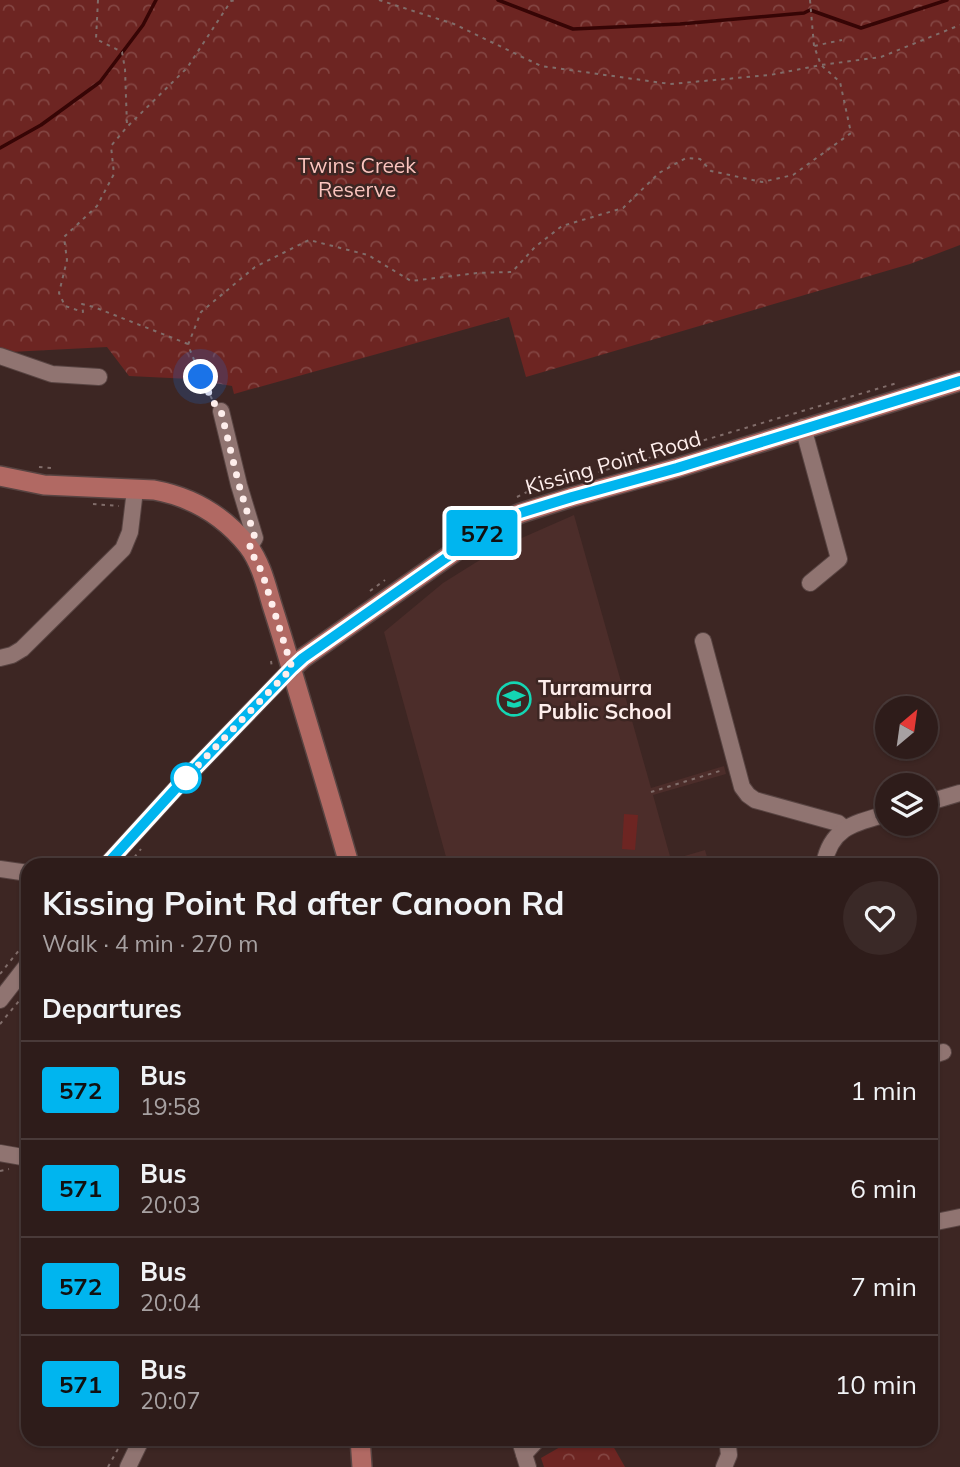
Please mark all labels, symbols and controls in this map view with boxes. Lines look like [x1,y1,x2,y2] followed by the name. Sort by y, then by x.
[298,152,416,202] park label: Twins Creek Reserve
[183,359,218,394] your location
[522,425,704,499] street label: Kissing Point Road
[442,510,522,556] line badge: 572
[460,518,504,548] text: 572
[538,674,672,724] place label: Turramurra Public School
[495,680,533,718] school or university icon: Turramurra Public School
[875,696,938,760] north arrow
[875,696,938,836] map controls
[171,763,201,793] unlabelled marker
[875,773,938,836] button: layers
[843,881,917,955] button: heart
[42,882,564,923] text: Kissing Point Rd after Canoon Rd
[42,929,259,958] text: Walk · 4 min · 270 m
[42,992,182,1025] text: Departures
[140,1059,186,1092] text: Bus
[850,1074,917,1107] text: 1 min
[59,1075,102,1105] text: 572
[140,1092,200,1121] text: 19:58
[140,1157,186,1190] text: Bus
[850,1172,917,1205] text: 6 min
[59,1173,102,1203] text: 571
[140,1190,200,1219] text: 20:03
[140,1255,186,1288] text: Bus
[850,1270,917,1303] text: 7 min
[59,1271,102,1301] text: 572
[140,1288,200,1317] text: 20:04
[140,1353,186,1386] text: Bus
[835,1368,917,1401] text: 10 min
[59,1369,102,1399] text: 571
[140,1386,200,1415] text: 20:07

